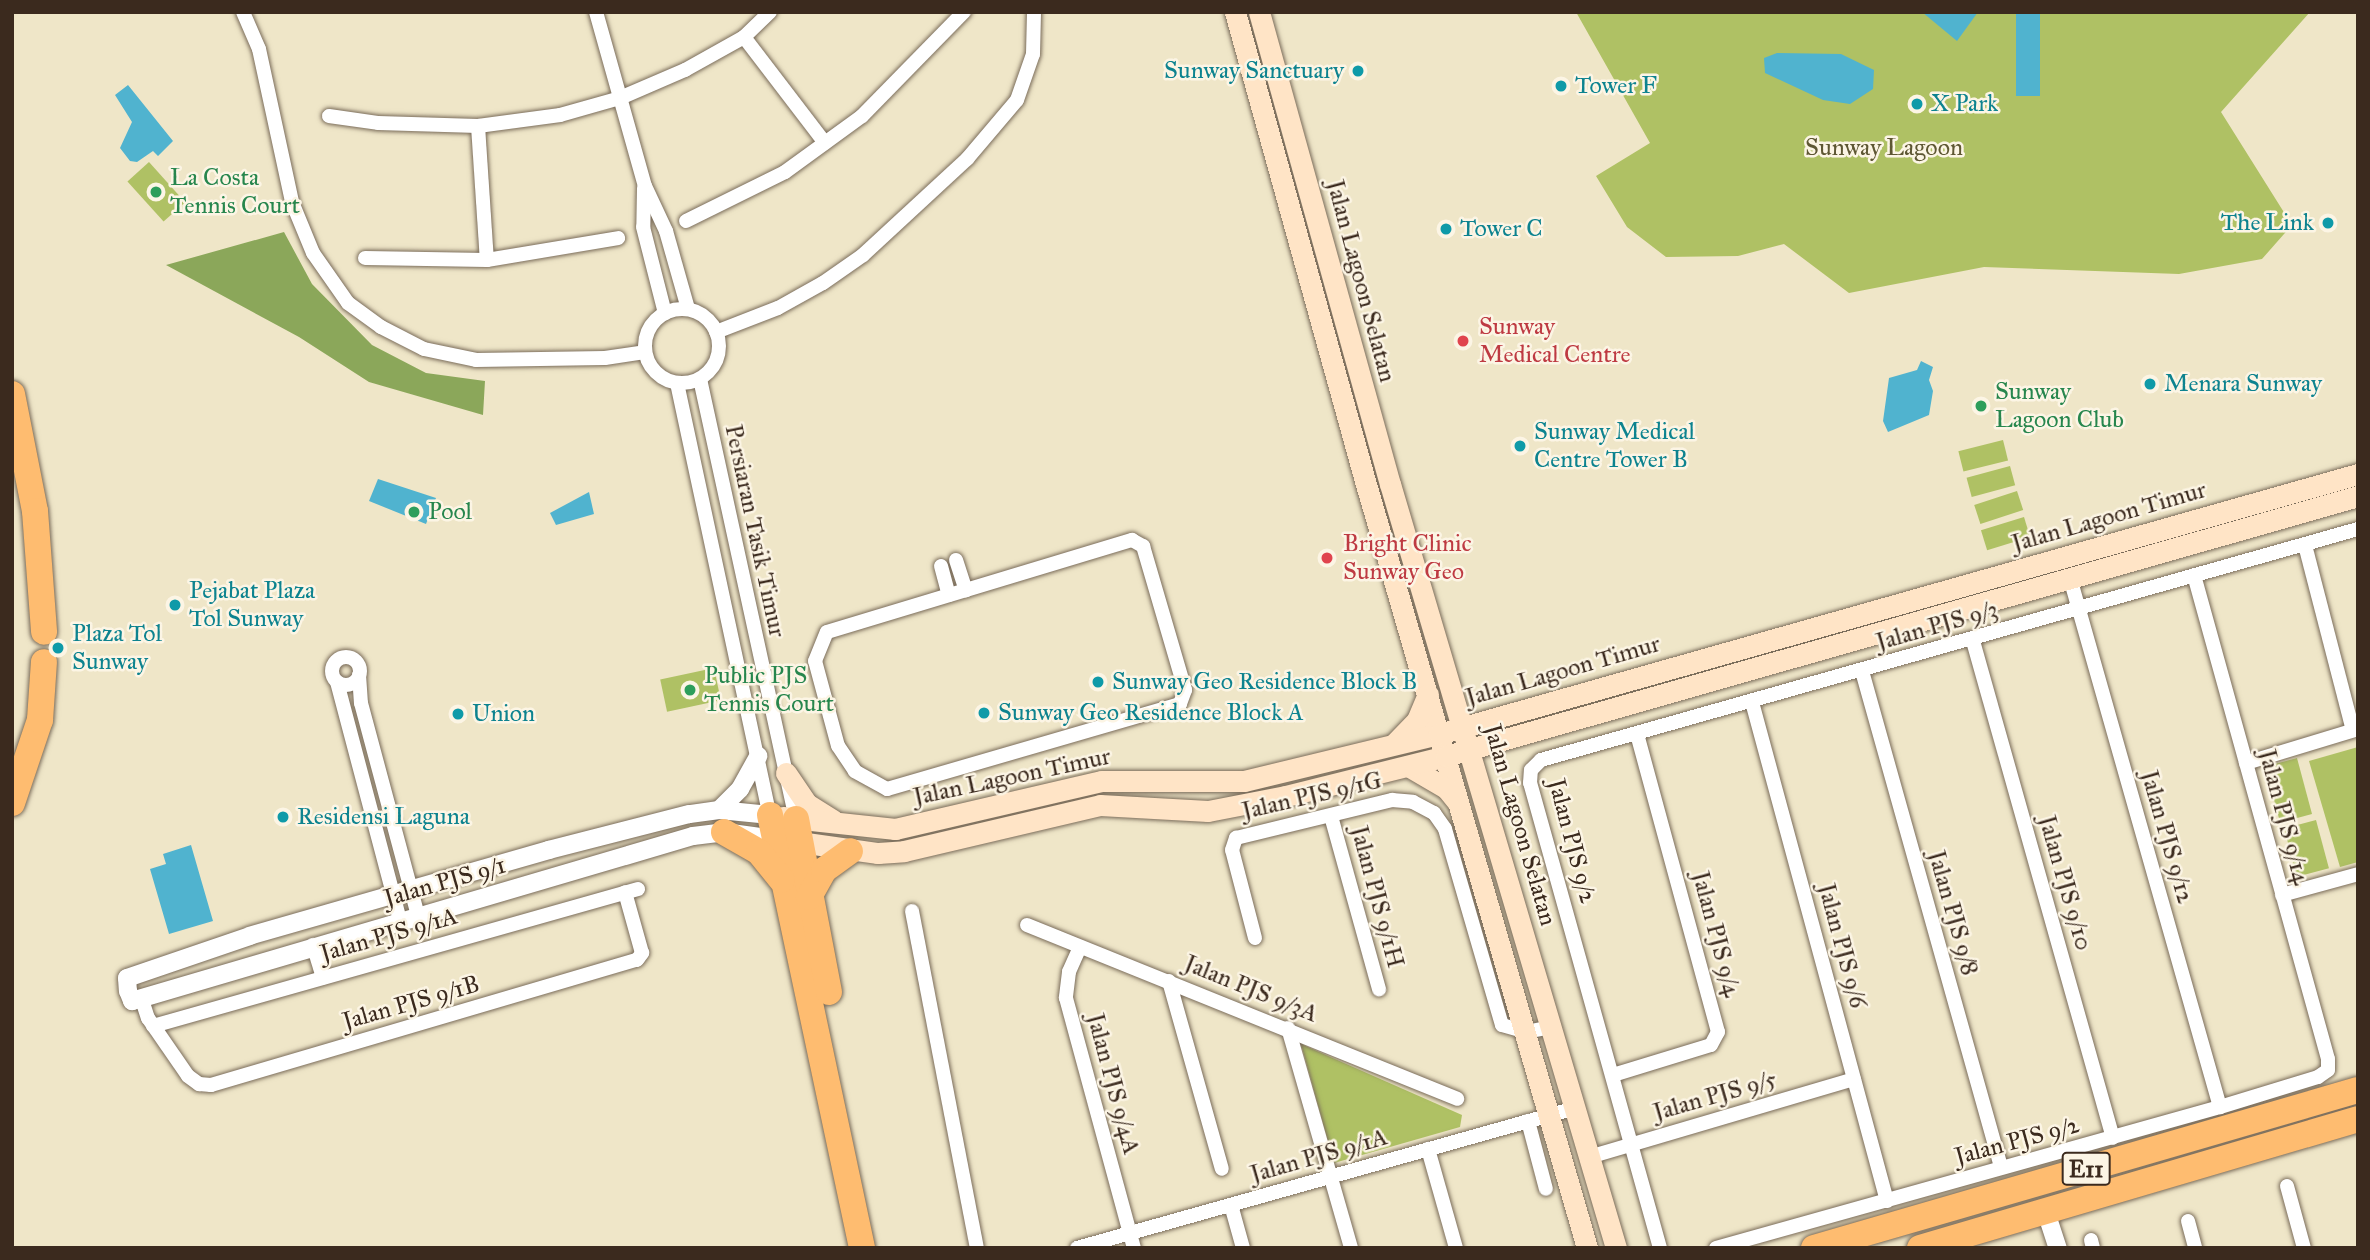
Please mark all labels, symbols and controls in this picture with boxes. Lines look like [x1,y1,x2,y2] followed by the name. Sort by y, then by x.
[1164,57,1344,85] place label: Sunway Sanctuary
[1350,63,1366,79] marker: Sunway Sanctuary
[1575,72,1657,100] place label: Tower F
[1553,78,1569,94] marker: Tower F
[1931,90,1998,118] place label: X Park
[1909,96,1925,112] marker: X Park
[1805,134,1963,162] park label: Sunway Lagoon
[170,164,300,220] place label: La Costa Tennis Court
[1320,177,1402,385] street label: Jalan Lagoon Selatan
[148,184,164,200] marker: La Costa Tennis Court
[2221,209,2314,237] place label: The Link
[1460,215,1543,243] place label: Tower C
[2320,215,2336,231] marker: The Link
[1438,221,1454,237] marker: Tower C
[1479,313,1631,369] place label: Sunway Medical Centre
[1453,331,1473,351] marker: Sunway Medical Centre
[2164,370,2322,398] place label: Menara Sunway
[2142,376,2158,392] marker: Menara Sunway
[1995,378,2124,434] place label: Sunway Lagoon Club
[1973,398,1989,414] marker: Sunway Lagoon Club
[1534,418,1695,474] place label: Sunway Medical Centre Tower B
[718,422,792,640] street label: Persiaran Tasik Timur
[1512,438,1528,454] marker: Sunway Medical Centre Tower B
[2009,476,2209,558] street label: Jalan Lagoon Timur
[428,498,472,526] place label: Pool
[406,504,422,520] marker: Pool
[1343,530,1472,586] place label: Bright Clinic Sunway Geo
[1317,548,1337,568] marker: Bright Clinic Sunway Geo
[189,577,315,633] place label: Pejabat Plaza Tol Sunway
[1873,595,2001,657] street label: Jalan PJS 9/3
[167,597,183,613] marker: Pejabat Plaza Tol Sunway
[72,620,162,676] place label: Plaza Tol Sunway
[1463,630,1663,712] street label: Jalan Lagoon Timur
[50,640,66,656] marker: Plaza Tol Sunway
[704,662,834,718] place label: Public PJS Tennis Court
[1112,668,1417,696] place label: Sunway Geo Residence Block B
[1090,674,1106,690] marker: Sunway Geo Residence Block B
[682,682,698,698] marker: Public PJS Tennis Court
[998,699,1304,727] place label: Sunway Geo Residence Block A
[472,700,535,728] place label: Union
[976,705,992,721] marker: Sunway Geo Residence Block A
[450,706,466,722] marker: Union
[1478,721,1562,929] street label: Jalan Lagoon Selatan
[911,742,1113,812] street label: Jalan Lagoon Timur
[2252,746,2316,888] street label: Jalan PJS 9/14
[1239,766,1385,826] street label: Jalan PJS 9/1G
[2134,767,2200,907] street label: Jalan PJS 9/12
[1542,776,1602,906] street label: Jalan PJS 9/2
[297,803,470,831] place label: Residensi Laguna
[275,809,291,825] marker: Residensi Laguna
[2032,812,2098,954] street label: Jalan PJS 9/10
[1344,823,1410,971] street label: Jalan PJS 9/1H
[1921,847,1985,979] street label: Jalan PJS 9/8
[381,851,509,913] street label: Jalan PJS 9/1
[1685,868,1747,1000] street label: Jalan PJS 9/4
[1812,880,1872,1012] street label: Jalan PJS 9/6
[317,902,461,968] street label: Jalan PJS 9/1A
[1180,949,1322,1029] street label: Jalan PJS 9/3A
[339,970,483,1036] street label: Jalan PJS 9/1B
[1080,1010,1146,1158] street label: Jalan PJS 9/4A
[1650,1065,1780,1127] street label: Jalan PJS 9/5
[1952,1111,2082,1171] street label: Jalan PJS 9/2
[1247,1123,1391,1189] street label: Jalan PJS 9/1A
[2062,1150,2110,1188] road number: E11

